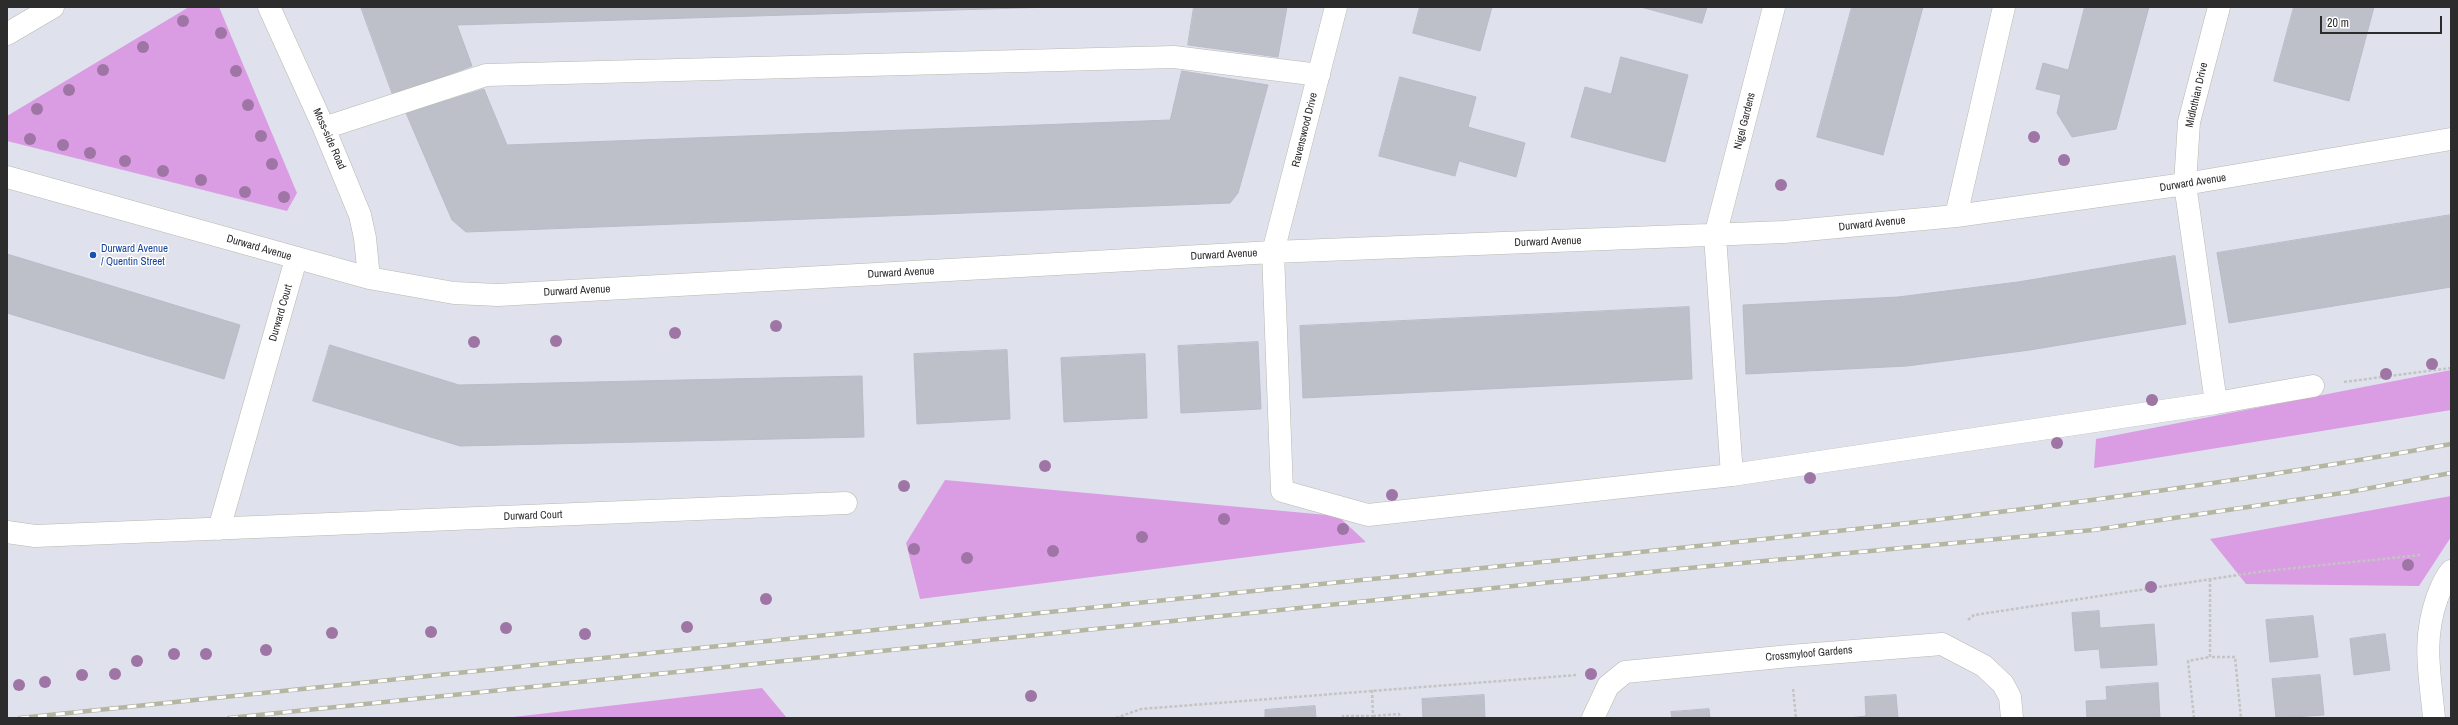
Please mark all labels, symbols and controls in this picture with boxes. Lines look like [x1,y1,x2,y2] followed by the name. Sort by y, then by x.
[2322,8,2444,34] scale bar
[2327,15,2349,31] text: 20 m
[2183,61,2211,129] street label: Midlothian Drive
[1289,91,1321,169] street label: Ravenswood Drive
[1732,91,1758,151] street label: Nigel Gardens
[310,106,348,172] street label: Moss-side Road
[2159,171,2227,195] street label: Durward Avenue
[1838,214,1906,234] street label: Durward Avenue
[225,232,293,264] street label: Durward Avenue
[1514,234,1582,250] street label: Durward Avenue
[101,242,168,268] place label: Durward Avenue / Quentin Street
[1190,247,1258,263] street label: Durward Avenue
[88,250,98,260] marker: Durward Avenue / Quentin Street
[867,265,935,281] street label: Durward Avenue
[267,283,295,343] street label: Durward Court
[543,283,611,299] street label: Durward Avenue
[503,508,563,524] street label: Durward Court
[1765,644,1853,664] street label: Crossmyloof Gardens

